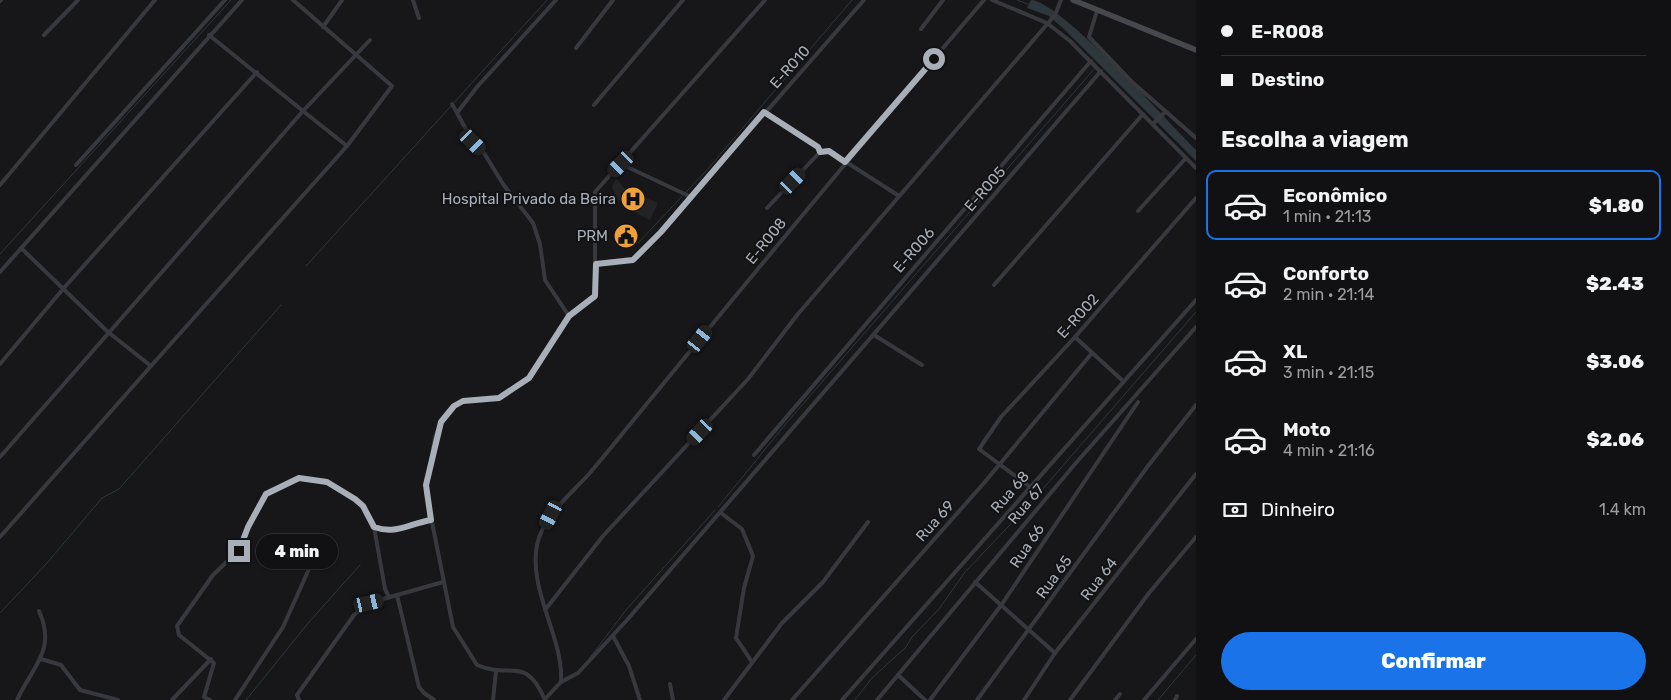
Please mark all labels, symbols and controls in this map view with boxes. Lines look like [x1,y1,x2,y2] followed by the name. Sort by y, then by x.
[1251,20,1324,43] text: E-R008
[766,42,814,92] street label: E-R010
[923,48,945,70] route start
[1251,68,1324,91] text: Destino
[457,126,488,158] car
[1221,126,1409,153] text: Escolha a viagem
[605,148,636,180] car
[961,163,1009,215] street label: E-R005
[777,165,808,197] car
[1223,183,1268,228] icon: car
[1283,184,1387,207] text: Econômico
[620,186,646,212] hospital icon: Hospital Privado da Beira
[442,190,616,208] place label: Hospital Privado da Beira
[1589,194,1644,217] text: $1.80
[1283,207,1371,226] text: 1 min · 21:13
[742,214,790,268] street label: E-R008
[613,223,639,249] public building icon: PRM
[890,224,938,276] street label: E-R006
[577,227,608,245] place label: PRM
[1223,261,1268,306] icon: car
[1283,262,1369,285] text: Conforto
[1586,272,1644,295] text: $2.43
[1283,285,1374,304] text: 2 min · 21:14
[1053,290,1103,342] street label: E-R002
[684,323,715,355] car
[1223,339,1268,384] icon: car
[1283,340,1307,363] text: XL
[1586,350,1644,373] text: $3.06
[1283,363,1374,382] text: 3 min · 21:15
[684,416,715,448] car
[1223,417,1268,462] icon: car
[1283,418,1331,441] text: Moto
[1586,428,1644,451] text: $2.06
[1283,441,1375,460] text: 4 min · 21:16
[987,467,1033,517] street label: Rua 68
[1004,480,1048,528] street label: Rua 67
[1221,496,1249,524] icon: cash
[912,497,958,545] street label: Rua 69
[537,498,564,532] car
[1261,498,1335,521] text: Dinheiro
[1599,500,1646,519] text: 1.4 km
[1006,521,1048,571] street label: Rua 66
[256,534,339,568] callout: 4 min
[228,540,250,562] route end
[275,542,319,561] text: 4 min
[1032,552,1076,602] street label: Rua 65
[1077,554,1121,604] street label: Rua 64
[352,592,385,614] car
[1221,632,1646,690] button: Confirmar

